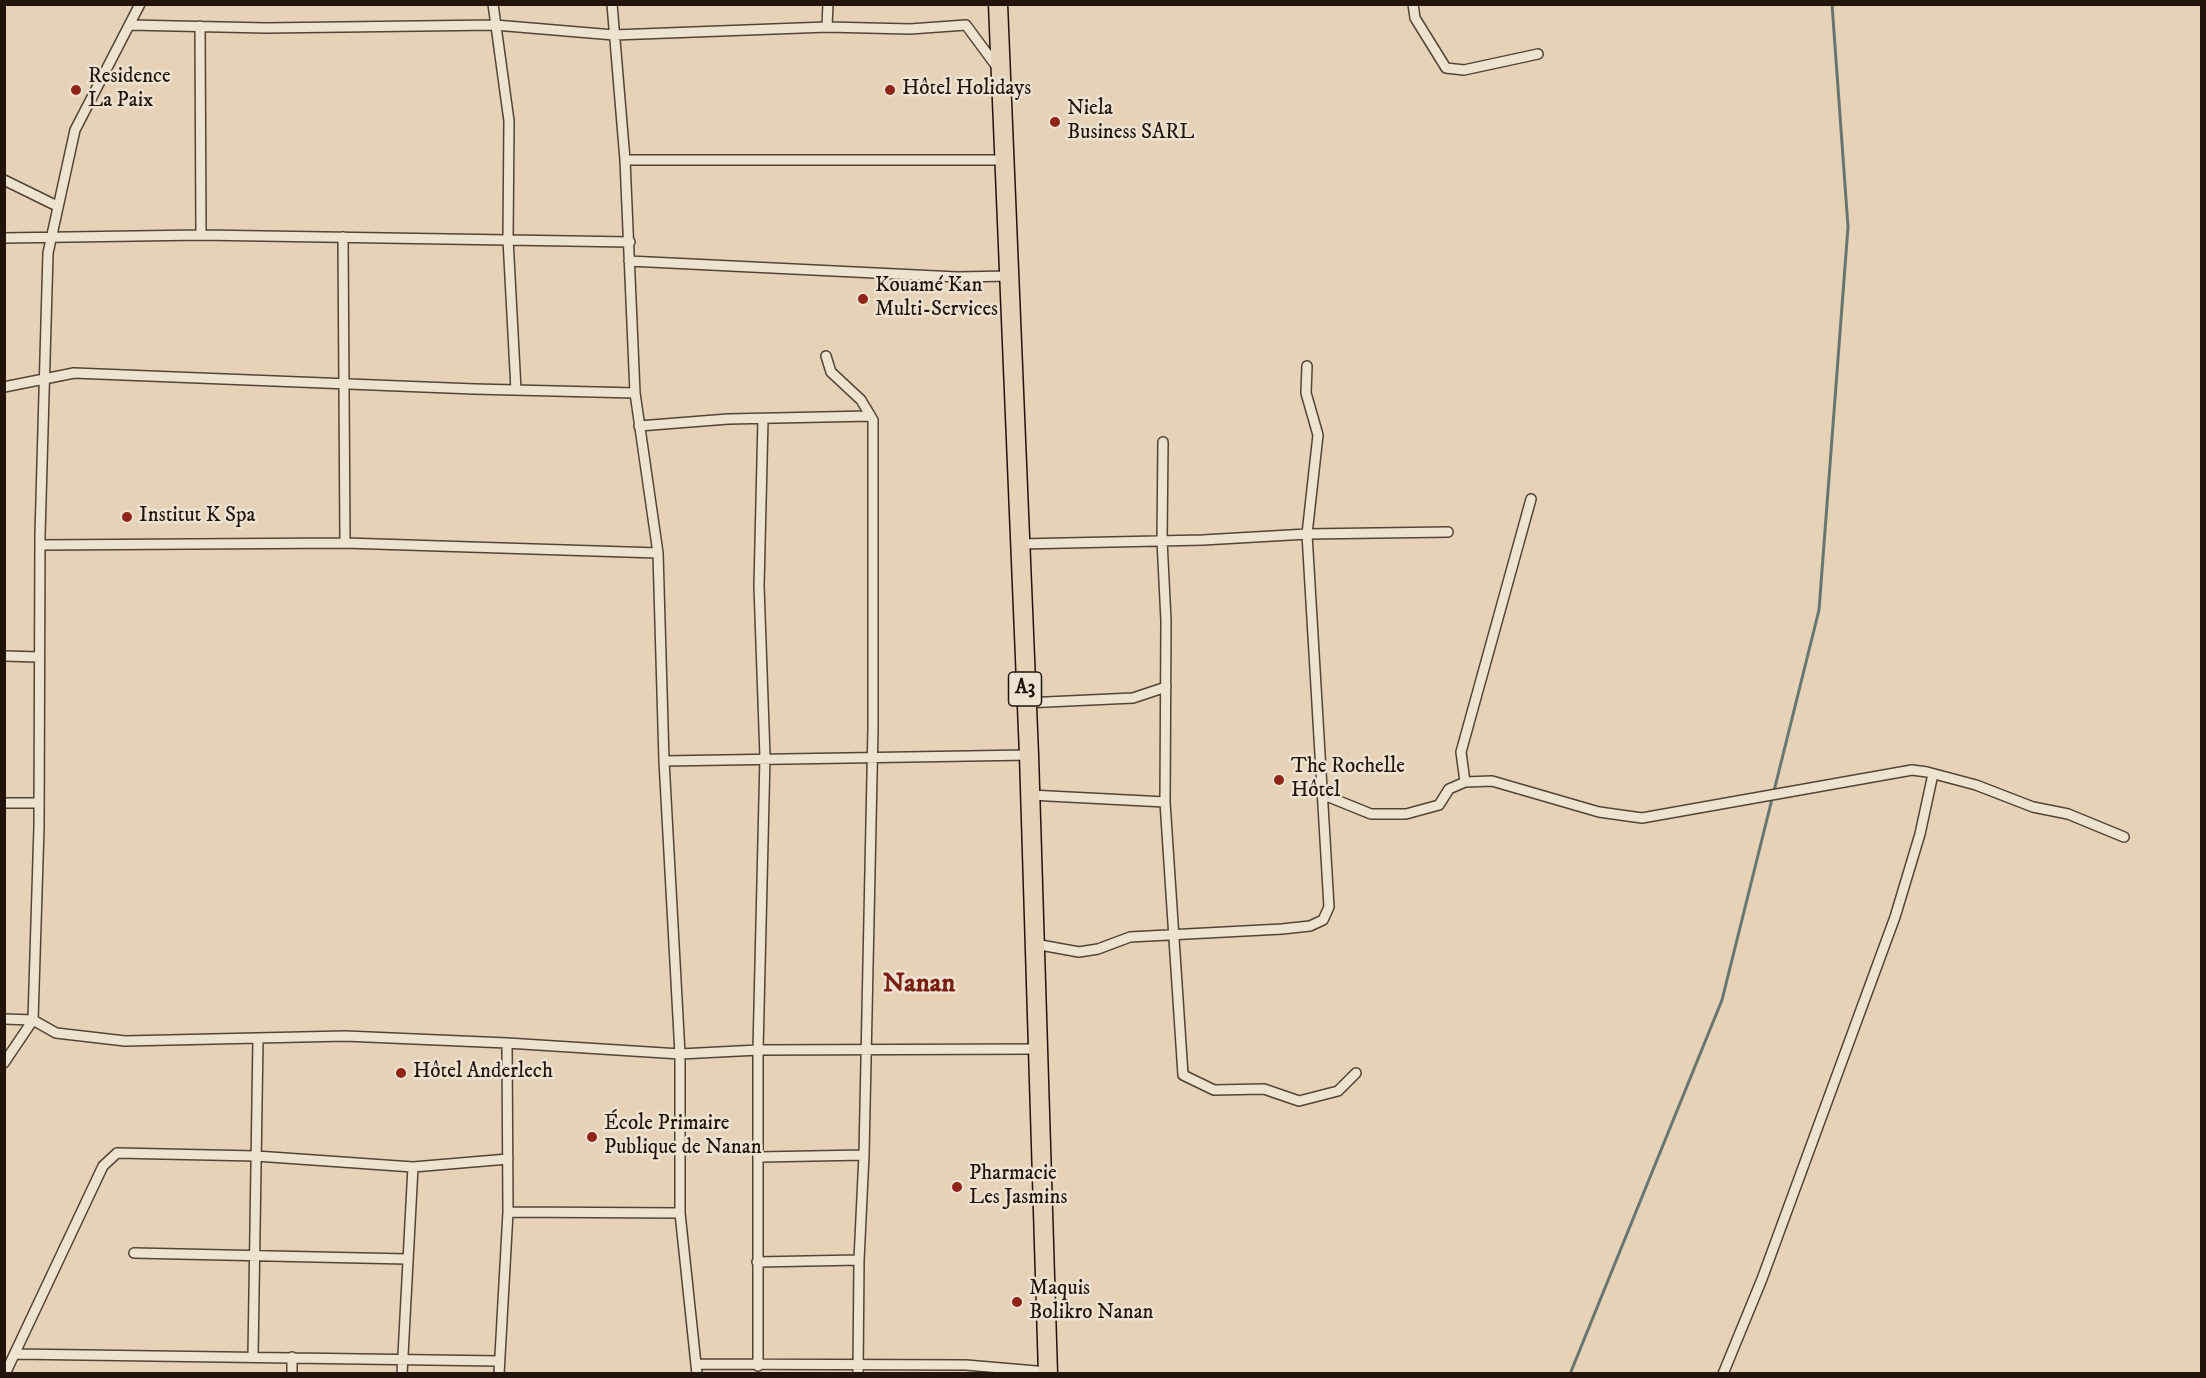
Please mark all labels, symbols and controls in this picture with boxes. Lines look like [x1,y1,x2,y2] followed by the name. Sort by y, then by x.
[88,65,171,115] place label: Residence La Paix
[902,77,1031,103] place label: Hôtel Holidays
[69,83,83,97] marker: Residence La Paix
[883,83,897,97] marker: Hôtel Holidays
[1067,97,1194,147] place label: Niela Business SARL
[1048,115,1062,129] marker: Niela Business SARL
[875,274,998,324] place label: Kouamé Kan Multi-Services
[856,292,870,306] marker: Kouamé Kan Multi-Services
[139,504,256,530] place label: Institut K Spa
[120,510,134,524] marker: Institut K Spa
[1008,672,1042,706] road number: A3
[1291,755,1405,805] place label: The Rochelle Hôtel
[1272,773,1286,787] marker: The Rochelle Hôtel
[883,969,955,1001] district label: Nanan
[413,1060,553,1086] place label: Hôtel Anderlech
[394,1066,408,1080] marker: Hôtel Anderlech
[604,1112,762,1162] place label: École Primaire Publique de Nanan
[585,1130,599,1144] marker: École Primaire Publique de Nanan
[969,1162,1067,1212] place label: Pharmacie Les Jasmins
[950,1180,964,1194] marker: Pharmacie Les Jasmins
[1029,1277,1154,1327] place label: Maquis Bolikro Nanan
[1010,1295,1024,1309] marker: Maquis Bolikro Nanan

